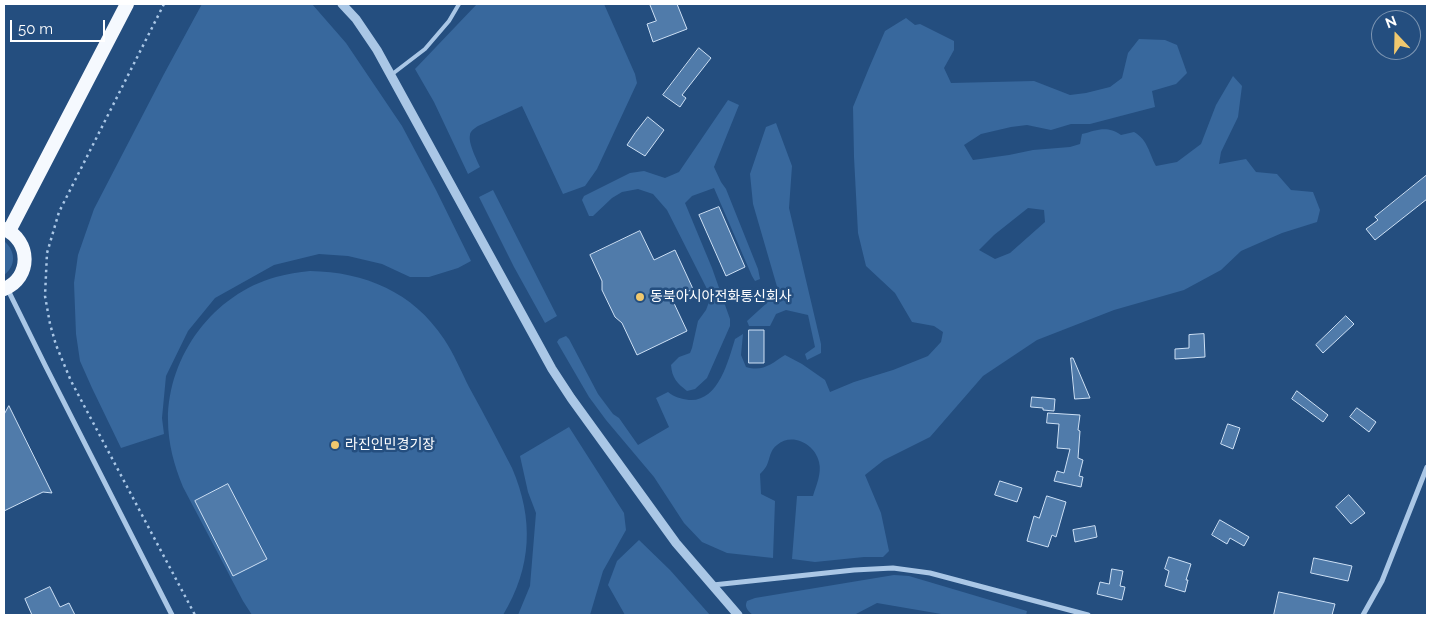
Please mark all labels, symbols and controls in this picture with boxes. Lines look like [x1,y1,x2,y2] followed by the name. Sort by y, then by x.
[12,10,108,42] scale bar
[1371,10,1421,60] north arrow
[1383,13,1399,31] text: N
[18,20,53,38] text: 50 m
[650,289,792,305] place label: 동북아시아전화통신회사
[634,291,646,303] marker: 동북아시아전화통신회사
[345,437,435,453] place label: 라진인민경기장
[329,439,341,451] marker: 라진인민경기장

